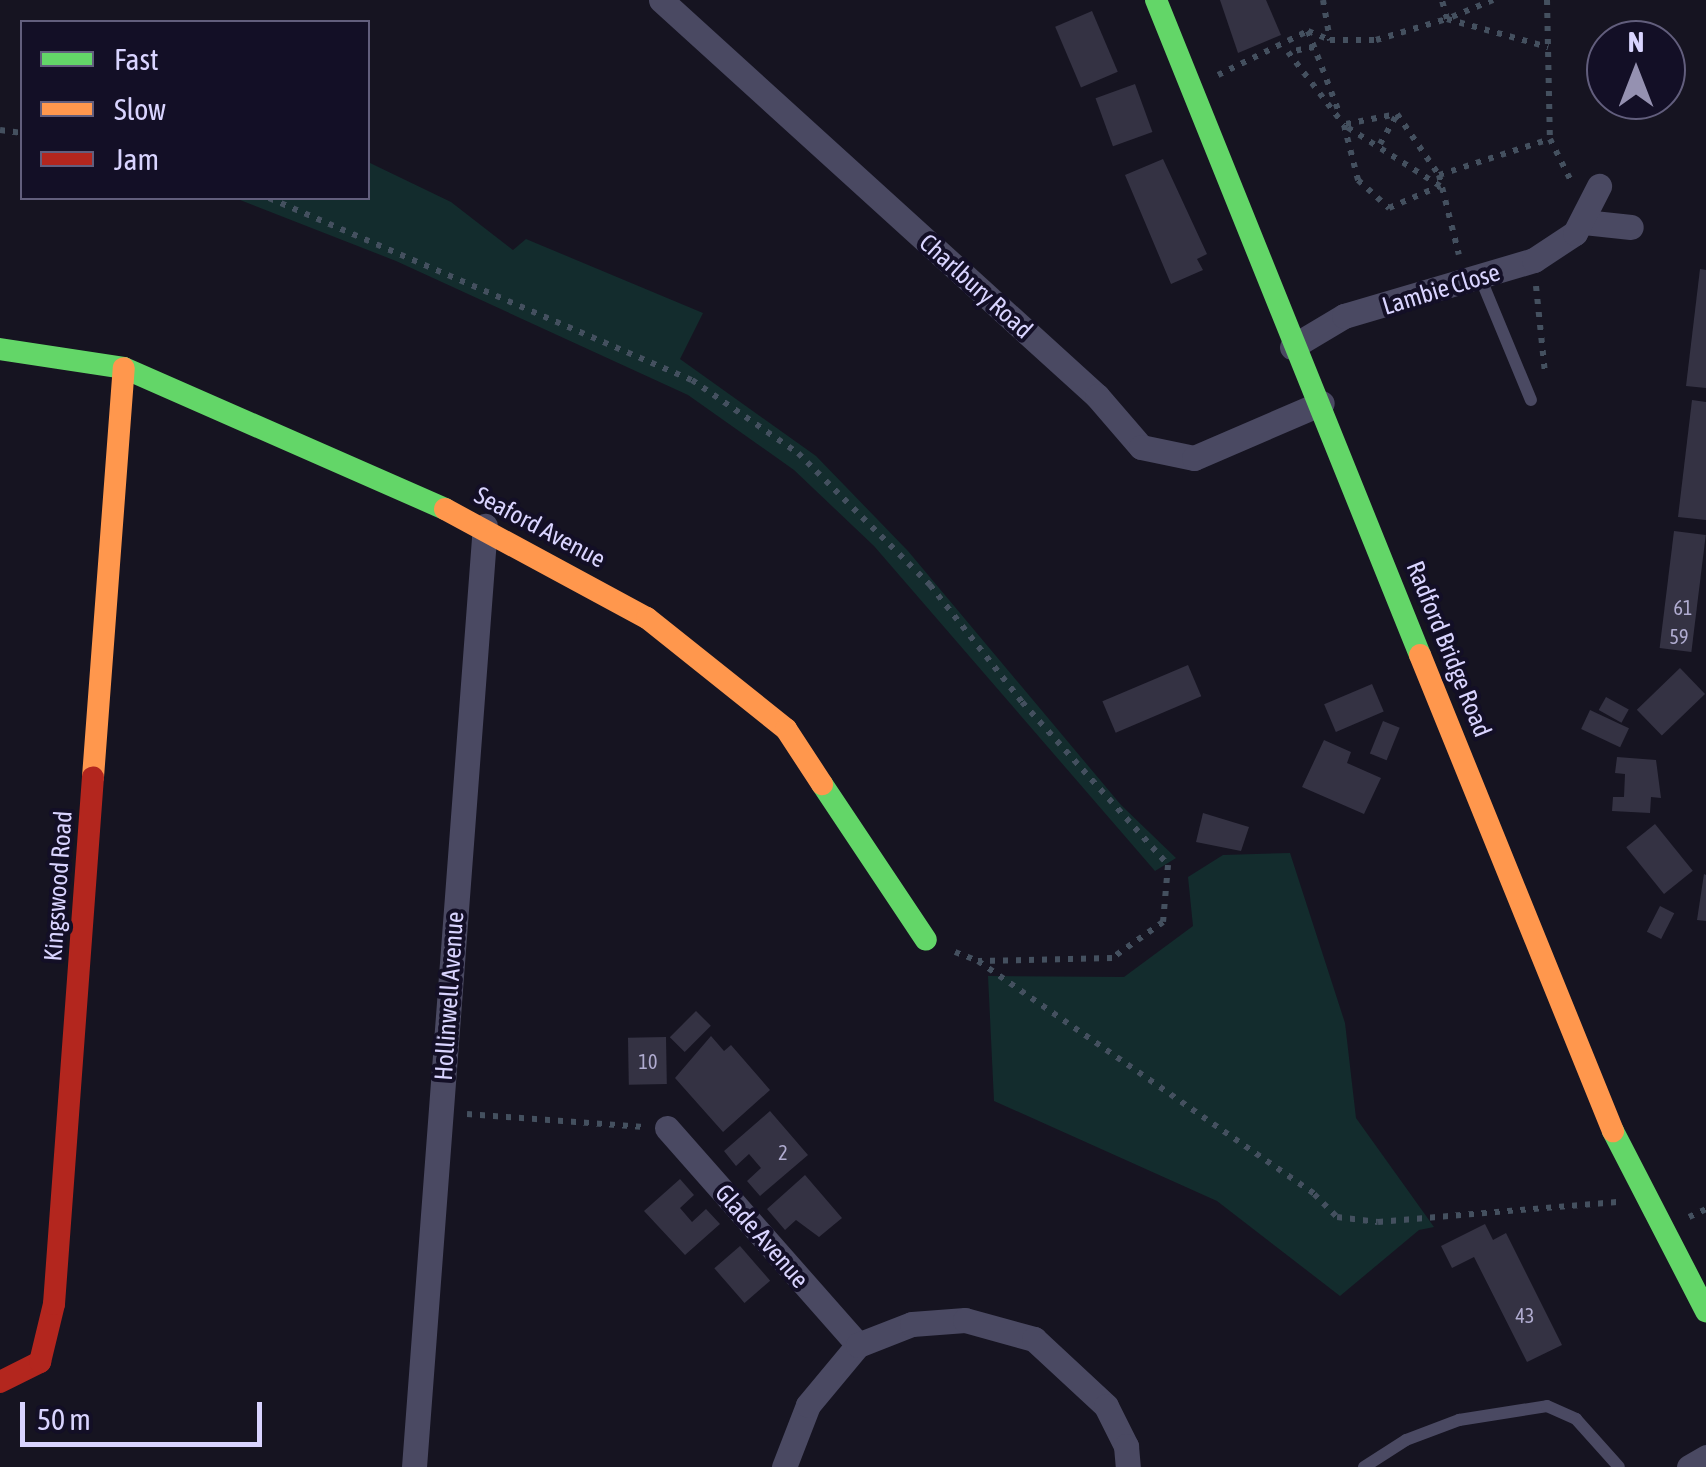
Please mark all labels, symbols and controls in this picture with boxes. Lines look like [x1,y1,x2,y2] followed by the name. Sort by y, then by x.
[20,20,370,200] legend
[1586,20,1686,120] north arrow
[1628,26,1644,58] text: N
[114,42,159,76] text: Fast
[114,92,166,126] text: Slow
[114,142,159,176] text: Jam
[913,227,1039,345] street label: Charlbury Road
[1379,257,1503,321] street label: Lambie Close
[469,480,611,574] street label: Seaford Avenue
[1400,557,1498,741] street label: Radford Bridge Road
[1674,595,1692,619] house number: 61
[1670,624,1688,648] house number: 59
[38,810,78,962] street label: Kingswood Road
[428,911,470,1081] street label: Hollinwell Avenue
[639,1049,657,1073] house number: 10
[778,1140,788,1164] house number: 2
[709,1178,815,1294] street label: Glade Avenue
[1516,1303,1534,1327] house number: 43
[25,1382,268,1444] scale bar
[37,1402,91,1436] text: 50 m

